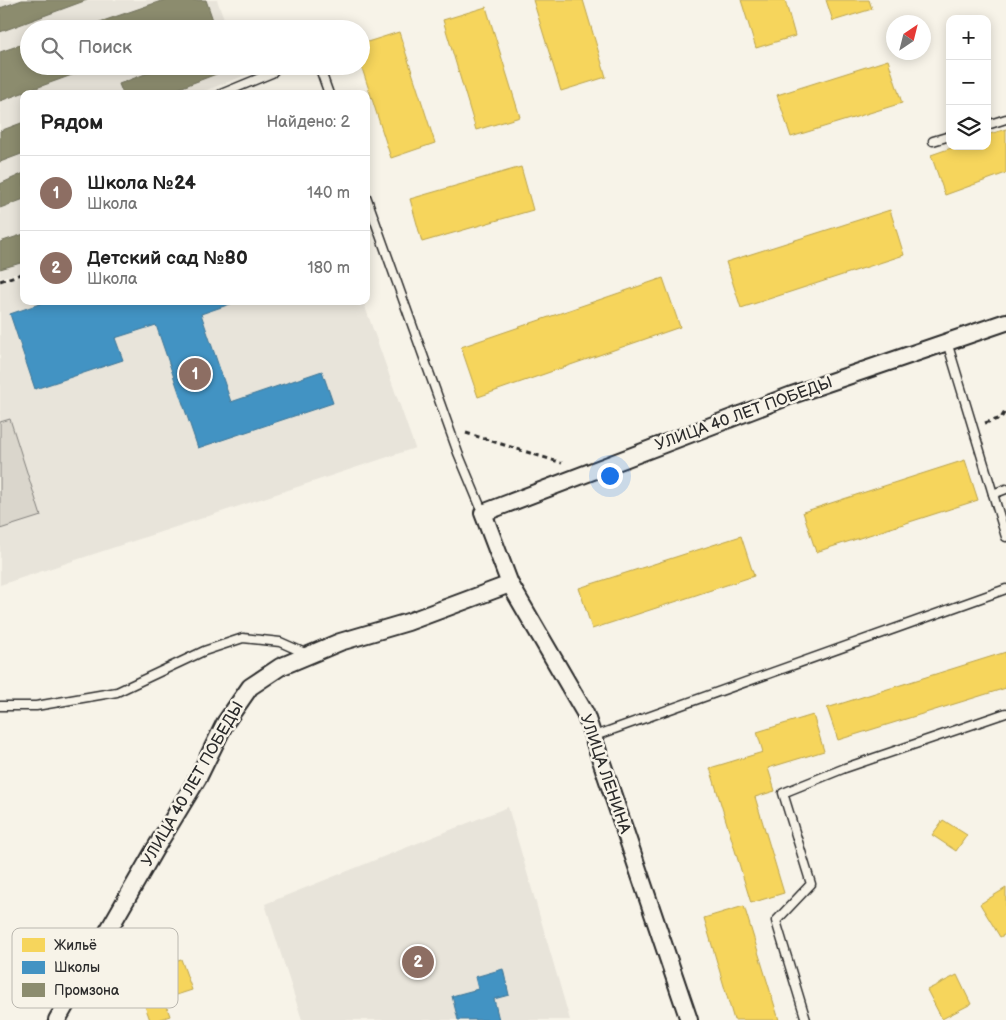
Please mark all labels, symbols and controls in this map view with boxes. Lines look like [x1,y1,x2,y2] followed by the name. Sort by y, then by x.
[886,15,931,60] north arrow
[946,15,991,150] map controls
[946,15,991,60] button: +
[20,20,370,75] search box
[38,34,66,62] icon: search
[78,36,132,59] text: Поиск
[946,60,991,105] button: −
[946,105,991,150] button: layers
[40,110,103,135] text: Рядом
[266,113,350,132] text: Найдено: 2
[87,172,196,195] text: Школа №24
[53,184,59,203] text: 1
[307,184,350,203] text: 140 m
[87,195,137,214] text: Школа
[87,247,248,270] text: Детский сад №80
[51,259,61,278] text: 2
[308,259,350,278] text: 180 m
[87,270,137,289] text: Школа
[179,355,211,393] pin: 1
[653,373,835,455] street label: УЛИЦА 40 ЛЕТ ПОБЕДЫ
[597,463,623,489] your location
[138,698,248,870] street label: УЛИЦА 40 ЛЕТ ПОБЕДЫ
[576,712,634,836] street label: УЛИЦА ЛЕНИНА
[12,928,178,1008] legend
[54,937,97,954] text: Жильё
[402,943,434,981] pin: 2
[54,959,100,976] text: Школы
[54,982,120,999] text: Промзона

